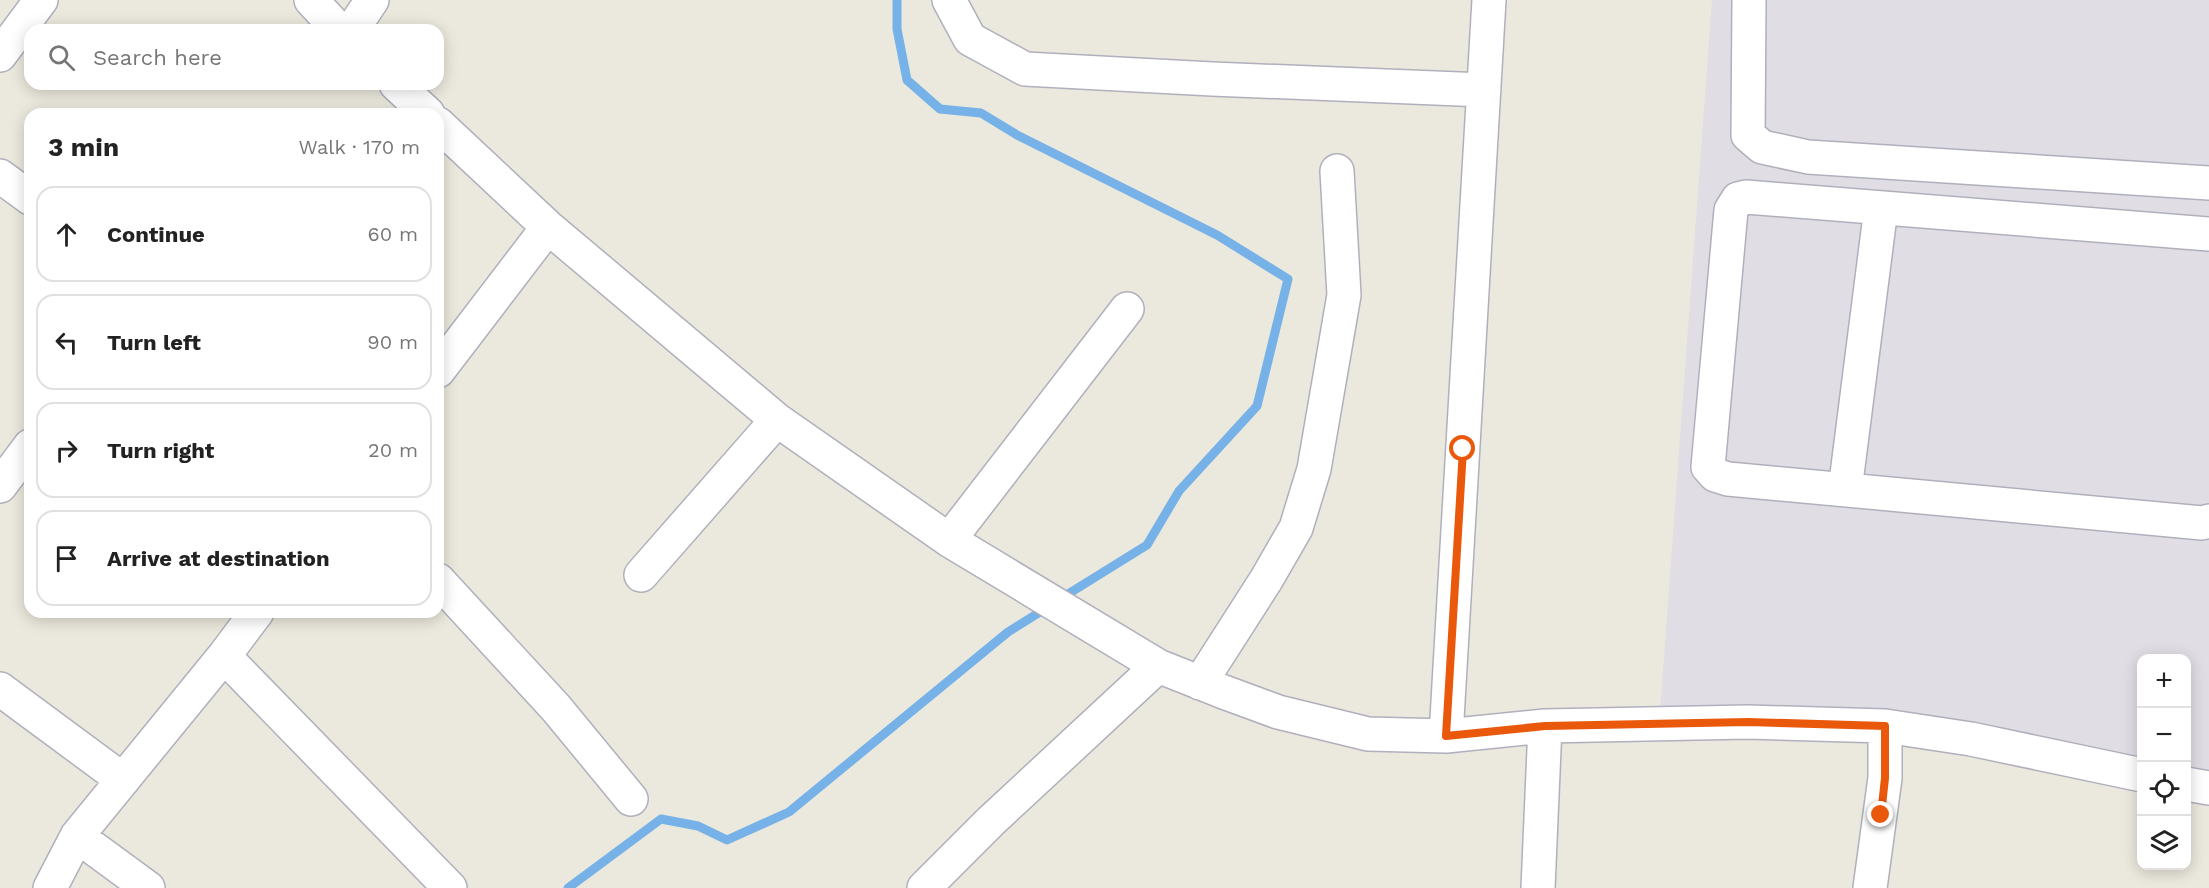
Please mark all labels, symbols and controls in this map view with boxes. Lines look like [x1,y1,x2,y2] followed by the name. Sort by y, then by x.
[24,24,444,90] search box
[45,41,78,74] icon: search
[93,45,222,70] text: Search here
[48,132,119,162] text: 3 min
[299,135,420,159] text: Walk · 170 m
[50,218,83,251] icon: ahead
[107,222,205,247] text: Continue
[368,222,418,246] text: 60 m
[50,326,83,359] icon: left
[107,330,201,355] text: Turn left
[367,330,418,354] text: 90 m
[50,434,83,467] icon: right
[1449,435,1475,461] route start
[107,438,214,463] text: Turn right
[368,438,418,462] text: 20 m
[50,542,83,575] icon: arrive
[107,546,330,571] text: Arrive at destination
[2137,654,2191,870] map controls
[2137,654,2191,708] button: +
[2137,708,2191,762] button: −
[2137,762,2191,816] button: locate
[1867,801,1893,827] route end
[2137,816,2191,870] button: layers

